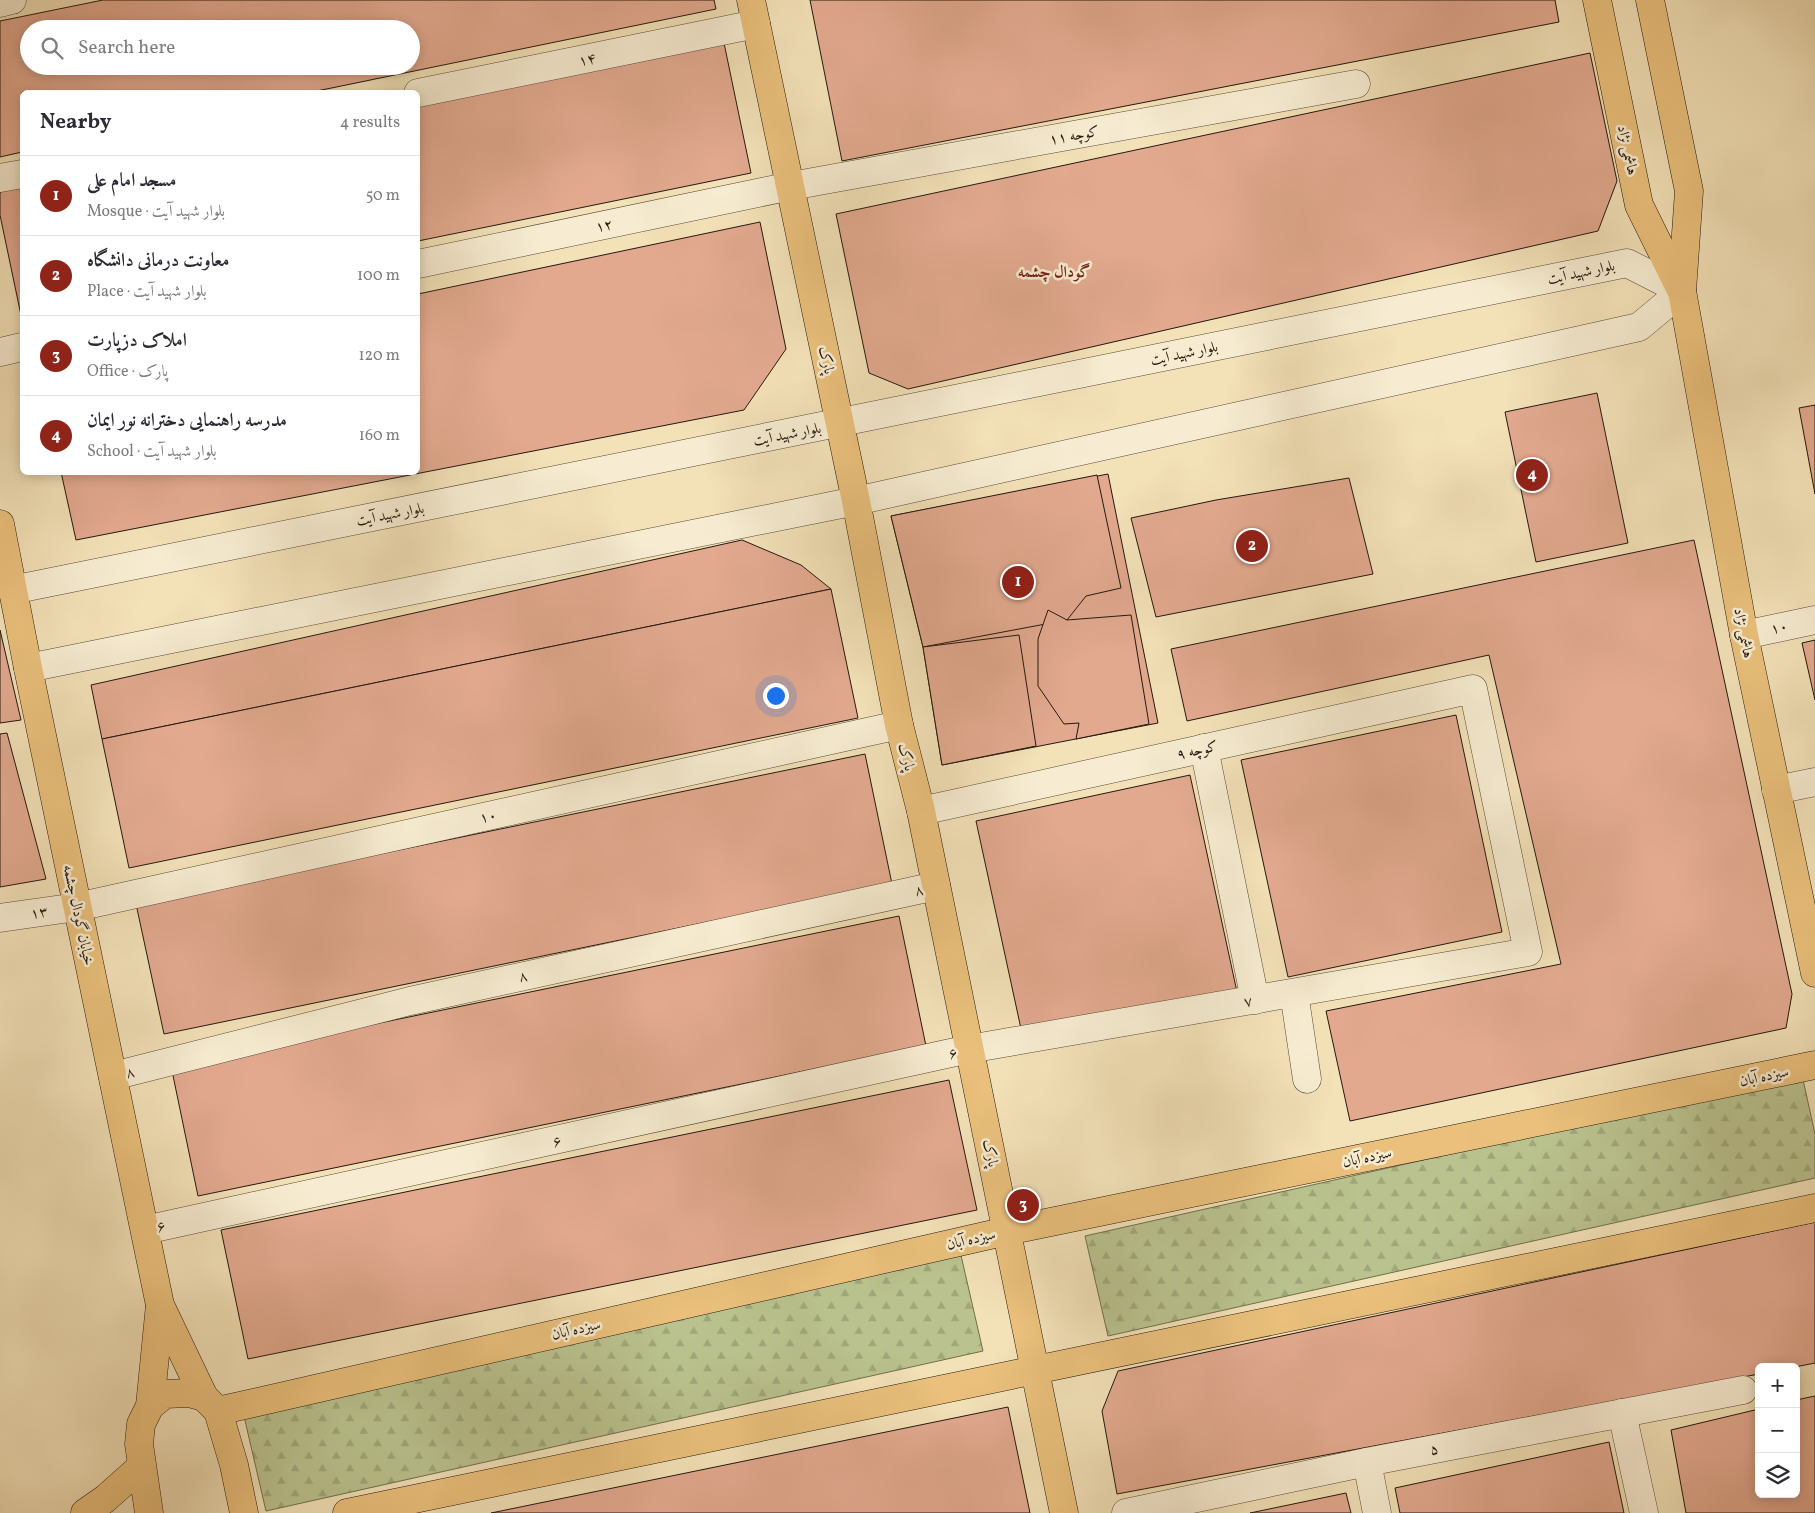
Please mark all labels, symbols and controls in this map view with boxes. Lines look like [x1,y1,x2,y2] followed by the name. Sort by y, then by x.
[20,20,420,75] search box
[38,34,66,62] icon: search
[78,35,175,61] text: Search here
[577,48,598,73] street label: ۱۴
[40,108,111,137] text: Nearby
[340,112,400,134] text: 4 results
[1048,122,1101,151] street label: کوچه ۱۱
[1611,123,1642,177] street label: هاشمی نژاد
[87,168,176,194] text: مسجد امام علی
[53,185,59,207] text: 1
[366,185,400,207] text: 50 m
[87,201,225,223] text: Mosque · بلوار شهید آیت
[594,214,615,239] street label: ۱۲
[87,248,229,274] text: معاونت درمانی دانشگاه
[1546,256,1617,291] street label: بلوار شهید آیت
[1018,262,1090,284] district label: گودال چشمه
[52,265,60,287] text: 2
[357,265,400,287] text: 100 m
[87,281,207,303] text: Place · بلوار شهید آیت
[87,328,187,354] text: املاک دزپارت
[1149,337,1220,372] street label: بلوار شهید آیت
[812,344,839,377] street label: پارک
[52,345,60,367] text: 3
[358,345,400,367] text: 120 m
[87,361,168,383] text: Office · پارک
[87,408,287,434] text: مدرسه راهنمایی دخترانه نور ایمان
[752,419,823,452] street label: بلوار شهید آیت
[51,425,61,447] text: 4
[359,425,400,447] text: 160 m
[87,441,217,463] text: School · بلوار شهید آیت
[1516,456,1548,494] pin: 4
[355,499,426,532] street label: بلوار شهید آیت
[1236,527,1268,565] pin: 2
[1002,563,1034,601] pin: 1
[1727,606,1758,660] street label: هاشمی نژاد
[1769,616,1790,641] street label: ۱۰
[763,683,789,709] your location
[1175,737,1220,766] street label: کوچه ۹
[892,741,919,775] street label: پارک
[478,805,499,830] street label: ۱۰
[57,863,98,968] street label: خیابان گودال چشمه
[913,880,926,903] street label: ۸
[29,902,49,925] street label: ۱۳
[517,966,530,989] street label: ۸
[1242,991,1254,1014] street label: ۷
[947,1043,960,1066] street label: ۶
[124,1062,137,1085] street label: ۸
[1738,1062,1791,1093] street label: سیزده آبان
[551,1131,564,1154] street label: ۶
[976,1137,1003,1170] street label: پارک
[1341,1143,1394,1174] street label: سیزده آبان
[1007,1186,1039,1224] pin: 3
[155,1216,168,1239] street label: ۶
[945,1225,998,1256] street label: سیزده آبان
[550,1315,603,1346] street label: سیزده آبان
[1755,1363,1800,1498] map controls
[1755,1363,1800,1408] button: +
[1755,1408,1800,1453] button: −
[1428,1439,1441,1462] street label: ۵
[1755,1453,1800,1498] button: layers

